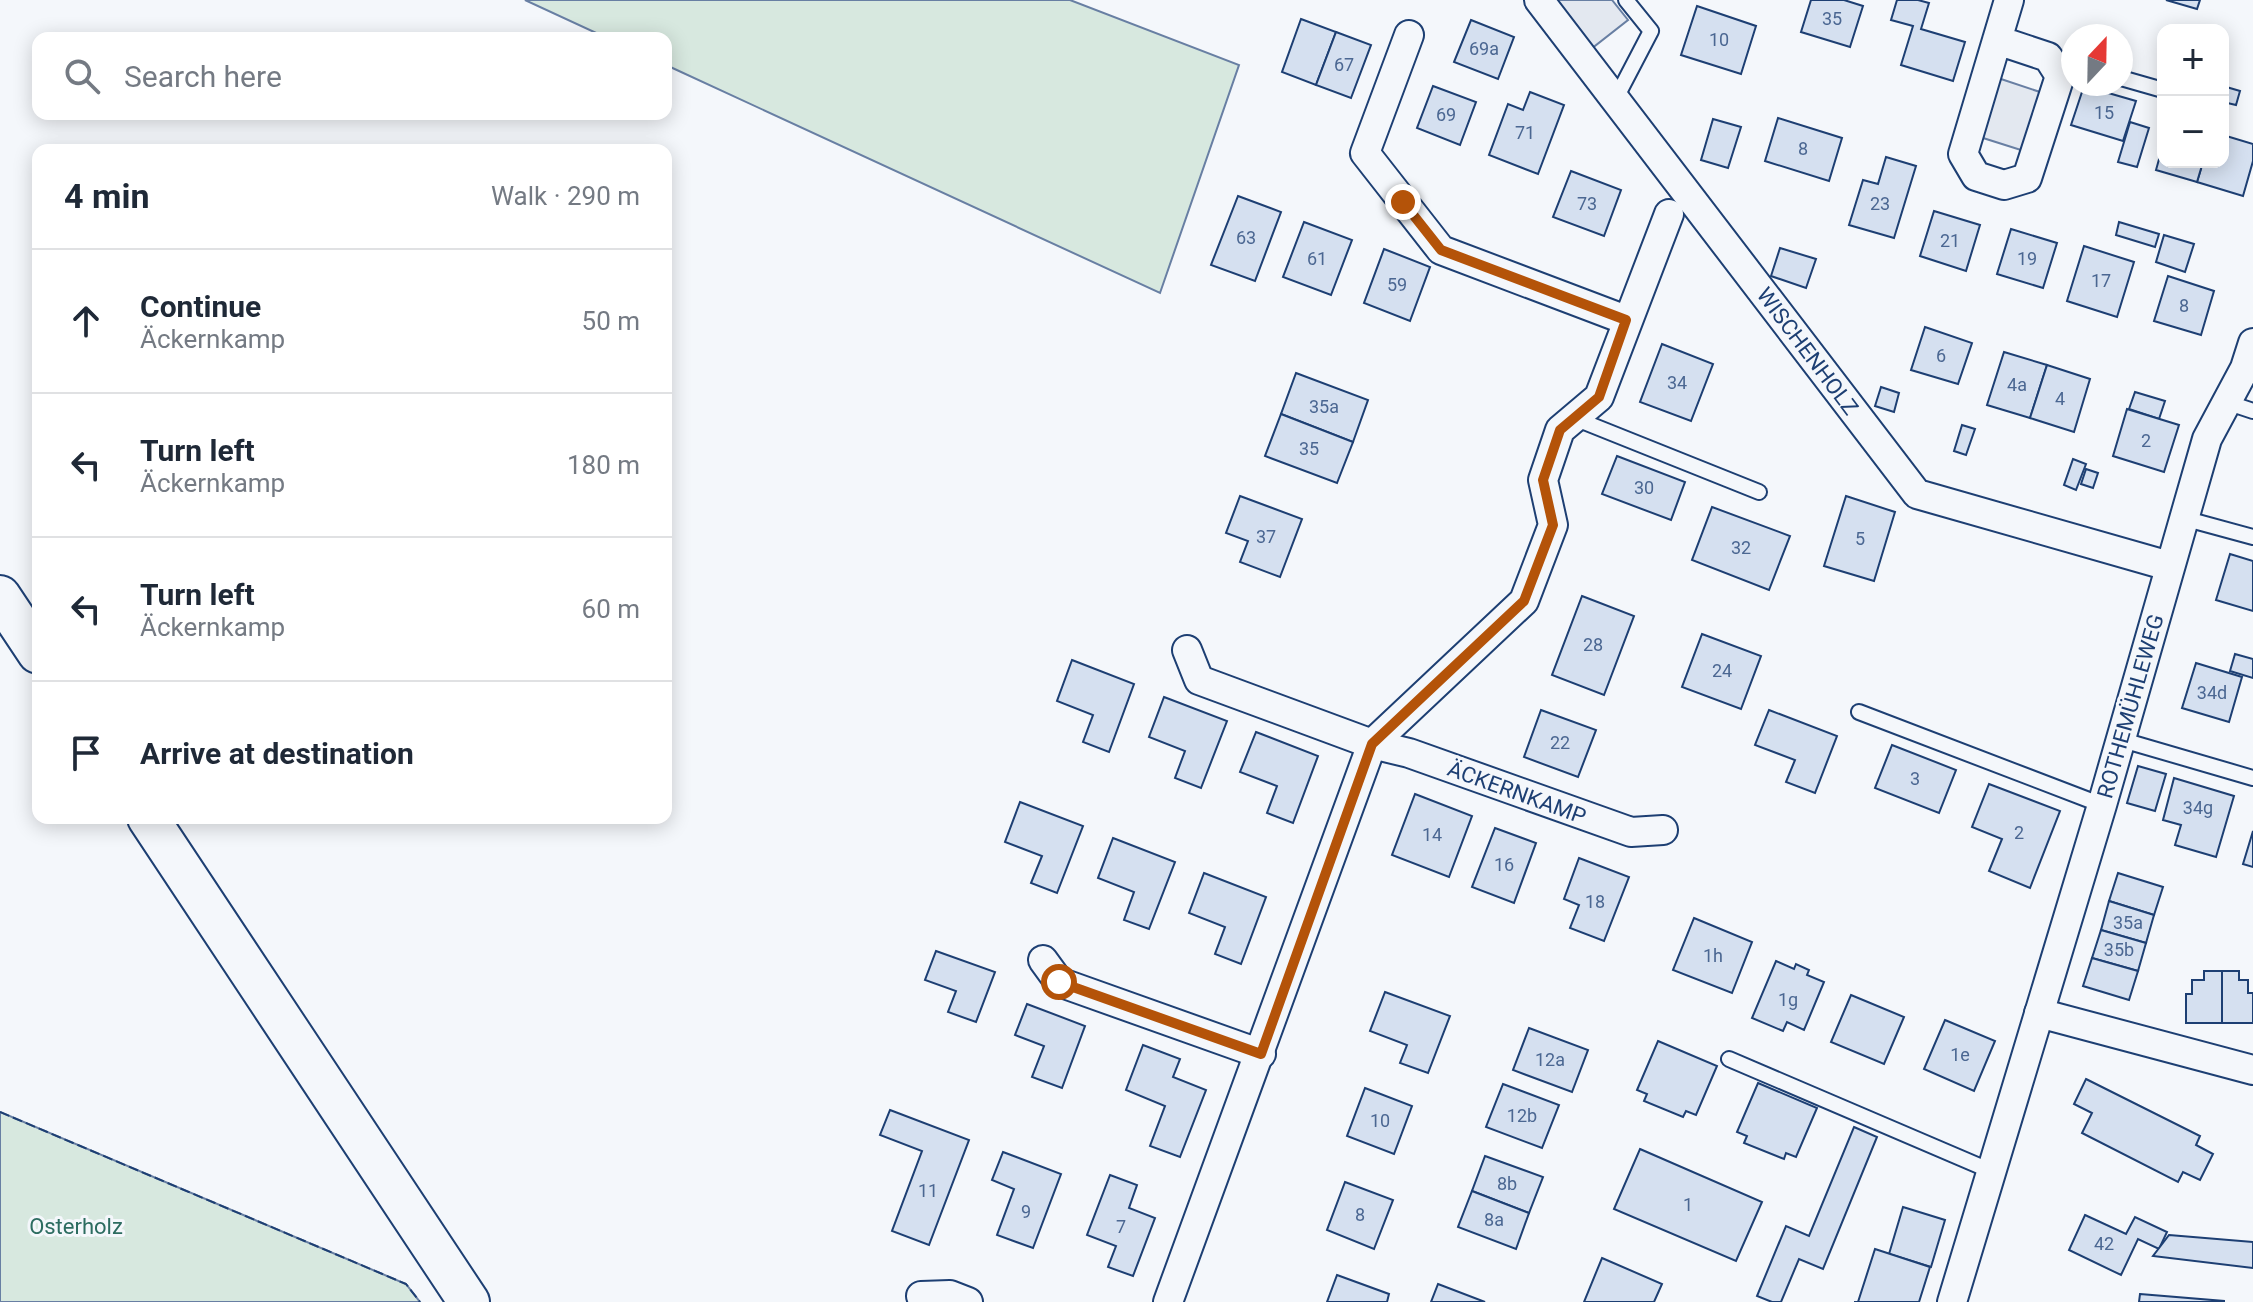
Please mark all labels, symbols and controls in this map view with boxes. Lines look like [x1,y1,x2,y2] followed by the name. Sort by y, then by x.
[1822,8,1842,29] house number: 35
[2061,24,2133,96] north arrow
[2157,24,2229,168] map controls
[2157,24,2229,96] button: +
[1709,29,1729,50] house number: 10
[32,32,672,120] search box
[1469,38,1499,59] house number: 69a
[60,54,104,98] icon: search
[1334,54,1354,75] house number: 67
[124,59,282,94] text: Search here
[2157,96,2229,168] button: −
[2094,102,2114,123] house number: 15
[1436,104,1456,125] house number: 69
[1515,122,1535,143] house number: 71
[1798,138,1808,159] house number: 8
[64,176,149,216] text: 4 min
[491,181,640,211] text: Walk · 290 m
[1385,184,1421,220] route end
[1577,193,1597,214] house number: 73
[1870,193,1890,214] house number: 23
[1236,227,1256,248] house number: 63
[1940,230,1960,251] house number: 21
[1307,248,1327,269] house number: 61
[2017,248,2037,269] house number: 19
[2091,270,2111,291] house number: 17
[1387,274,1407,295] house number: 59
[1752,283,1864,420] street label: WISCHENHOLZ
[140,289,261,324] text: Continue
[2179,295,2189,316] house number: 8
[64,299,108,343] icon: ahead
[582,306,640,336] text: 50 m
[140,324,285,354] text: Äckernkamp
[1936,345,1946,366] house number: 6
[1667,372,1687,393] house number: 34
[2007,374,2027,395] house number: 4a
[2055,388,2065,409] house number: 4
[1309,396,1339,417] house number: 35a
[2141,430,2151,451] house number: 2
[140,433,255,468] text: Turn left
[1299,438,1319,459] house number: 35
[64,443,108,487] icon: left
[567,450,640,480] text: 180 m
[140,468,285,498] text: Äckernkamp
[1634,477,1654,498] house number: 30
[1256,526,1276,547] house number: 37
[1855,528,1865,549] house number: 5
[1731,537,1751,558] house number: 32
[140,577,255,612] text: Turn left
[64,587,108,631] icon: left
[582,594,640,624] text: 60 m
[2092,611,2169,801] street label: ROTHEMÜHLEWEG
[140,612,285,642] text: Äckernkamp
[1583,634,1603,655] house number: 28
[1712,660,1732,681] house number: 24
[2197,682,2227,703] house number: 34d
[64,731,108,775] icon: arrive
[1550,732,1570,753] house number: 22
[140,736,414,771] text: Arrive at destination
[1444,756,1590,829] street label: ÄCKERNKAMP
[1910,768,1920,789] house number: 3
[2183,797,2213,818] house number: 34g
[2014,822,2024,843] house number: 2
[1422,824,1442,845] house number: 14
[1494,854,1514,875] house number: 16
[1585,891,1605,912] house number: 18
[2113,912,2143,933] house number: 35a
[2104,939,2134,960] house number: 35b
[1703,945,1723,966] house number: 1h
[1041,964,1077,1000] route start
[1778,989,1798,1010] house number: 1g
[1950,1044,1970,1065] house number: 1e
[1535,1049,1565,1070] house number: 12a
[1507,1105,1537,1126] house number: 12b
[1370,1110,1390,1131] house number: 10
[1497,1173,1517,1194] house number: 8b
[918,1180,938,1201] house number: 11
[1683,1194,1693,1215] house number: 1
[1021,1201,1031,1222] house number: 9
[1355,1204,1365,1225] house number: 8
[1484,1209,1504,1230] house number: 8a
[29,1214,123,1239] park label: Osterholz
[1116,1216,1126,1237] house number: 7
[2094,1233,2114,1254] house number: 42

